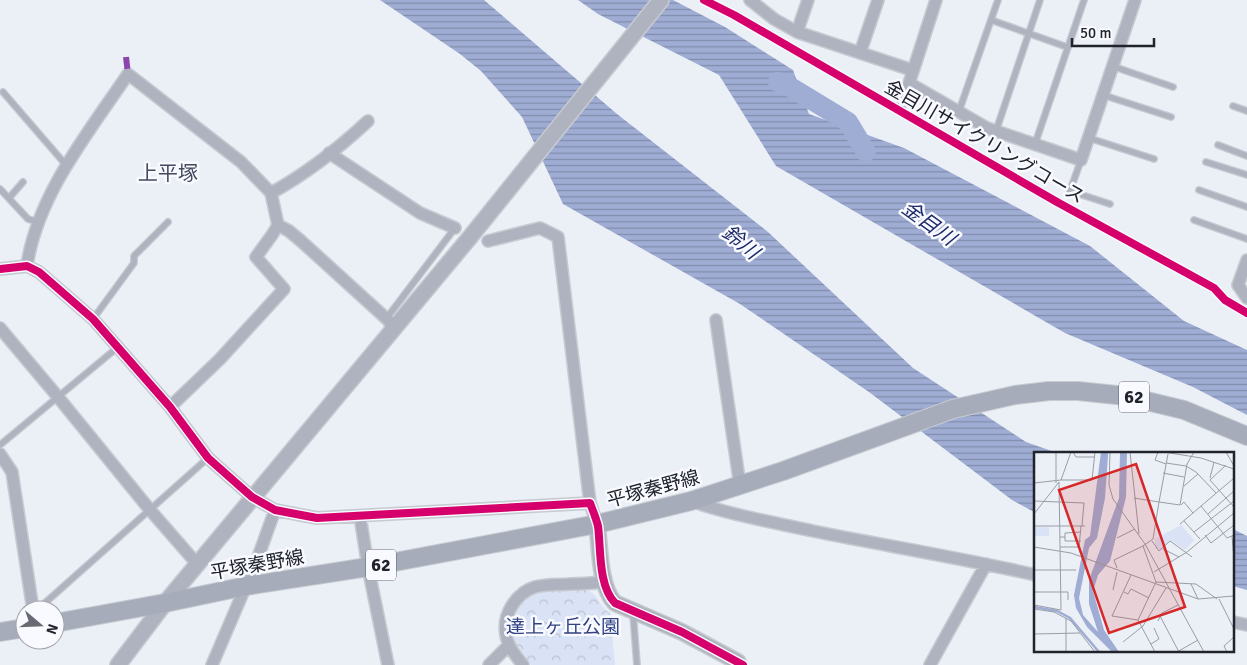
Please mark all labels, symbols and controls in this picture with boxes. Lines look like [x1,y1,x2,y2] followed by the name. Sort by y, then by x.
[1072,15,1154,47] scale bar
[1080,24,1111,42] text: 50 m
[880,75,1089,209] street label: 金目川サイクリングコース
[138,161,198,186] district label: 上平塚
[897,196,962,252] water label: 金目川
[717,220,766,266] water label: 鈴川
[1119,382,1149,412] road number: 62
[1034,452,1234,652] inset map
[604,465,702,513] street label: 平塚秦野線
[208,545,306,585] street label: 平塚秦野線
[366,550,396,580] road number: 62
[15,600,65,650] north arrow
[506,615,620,639] park label: 達上ヶ丘公園
[42,622,61,636] text: N

